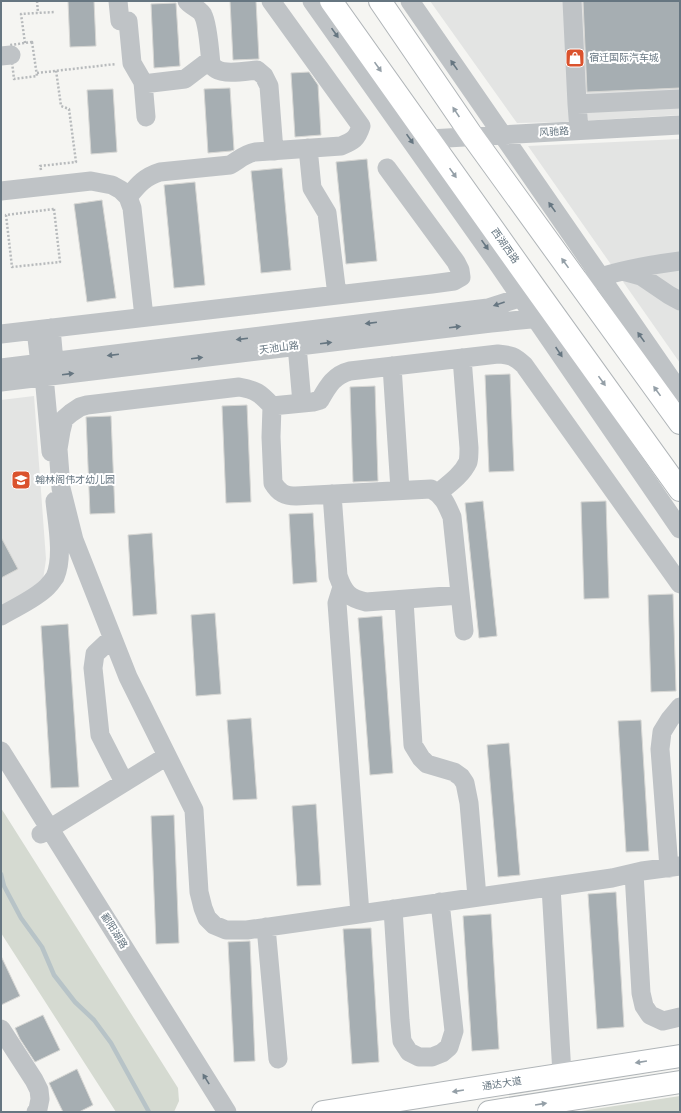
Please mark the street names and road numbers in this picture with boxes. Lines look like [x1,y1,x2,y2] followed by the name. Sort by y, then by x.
[539,124,569,140] street label: 风驰路
[488,226,522,266] street label: 西湖西路
[258,339,300,357] street label: 天池山路
[97,910,131,952] street label: 鄱阳湖路
[481,1074,523,1094] street label: 通达大道

